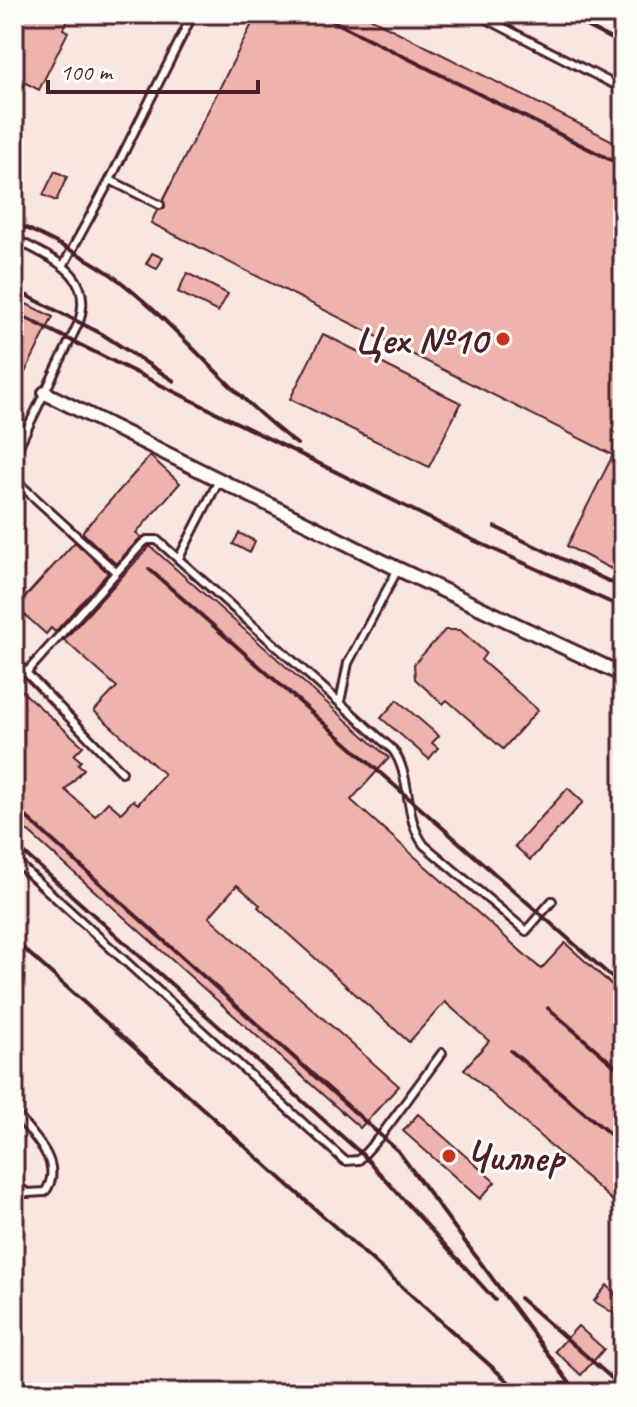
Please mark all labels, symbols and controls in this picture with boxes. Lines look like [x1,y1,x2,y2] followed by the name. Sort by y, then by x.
[48,44,258,94] scale bar
[60,57,114,87] text: 100 m
[354,315,491,365] place label: Цех №10
[494,330,512,348] marker: Цех №10
[465,1132,566,1182] place label: Чиллер
[440,1147,458,1165] marker: Чиллер

